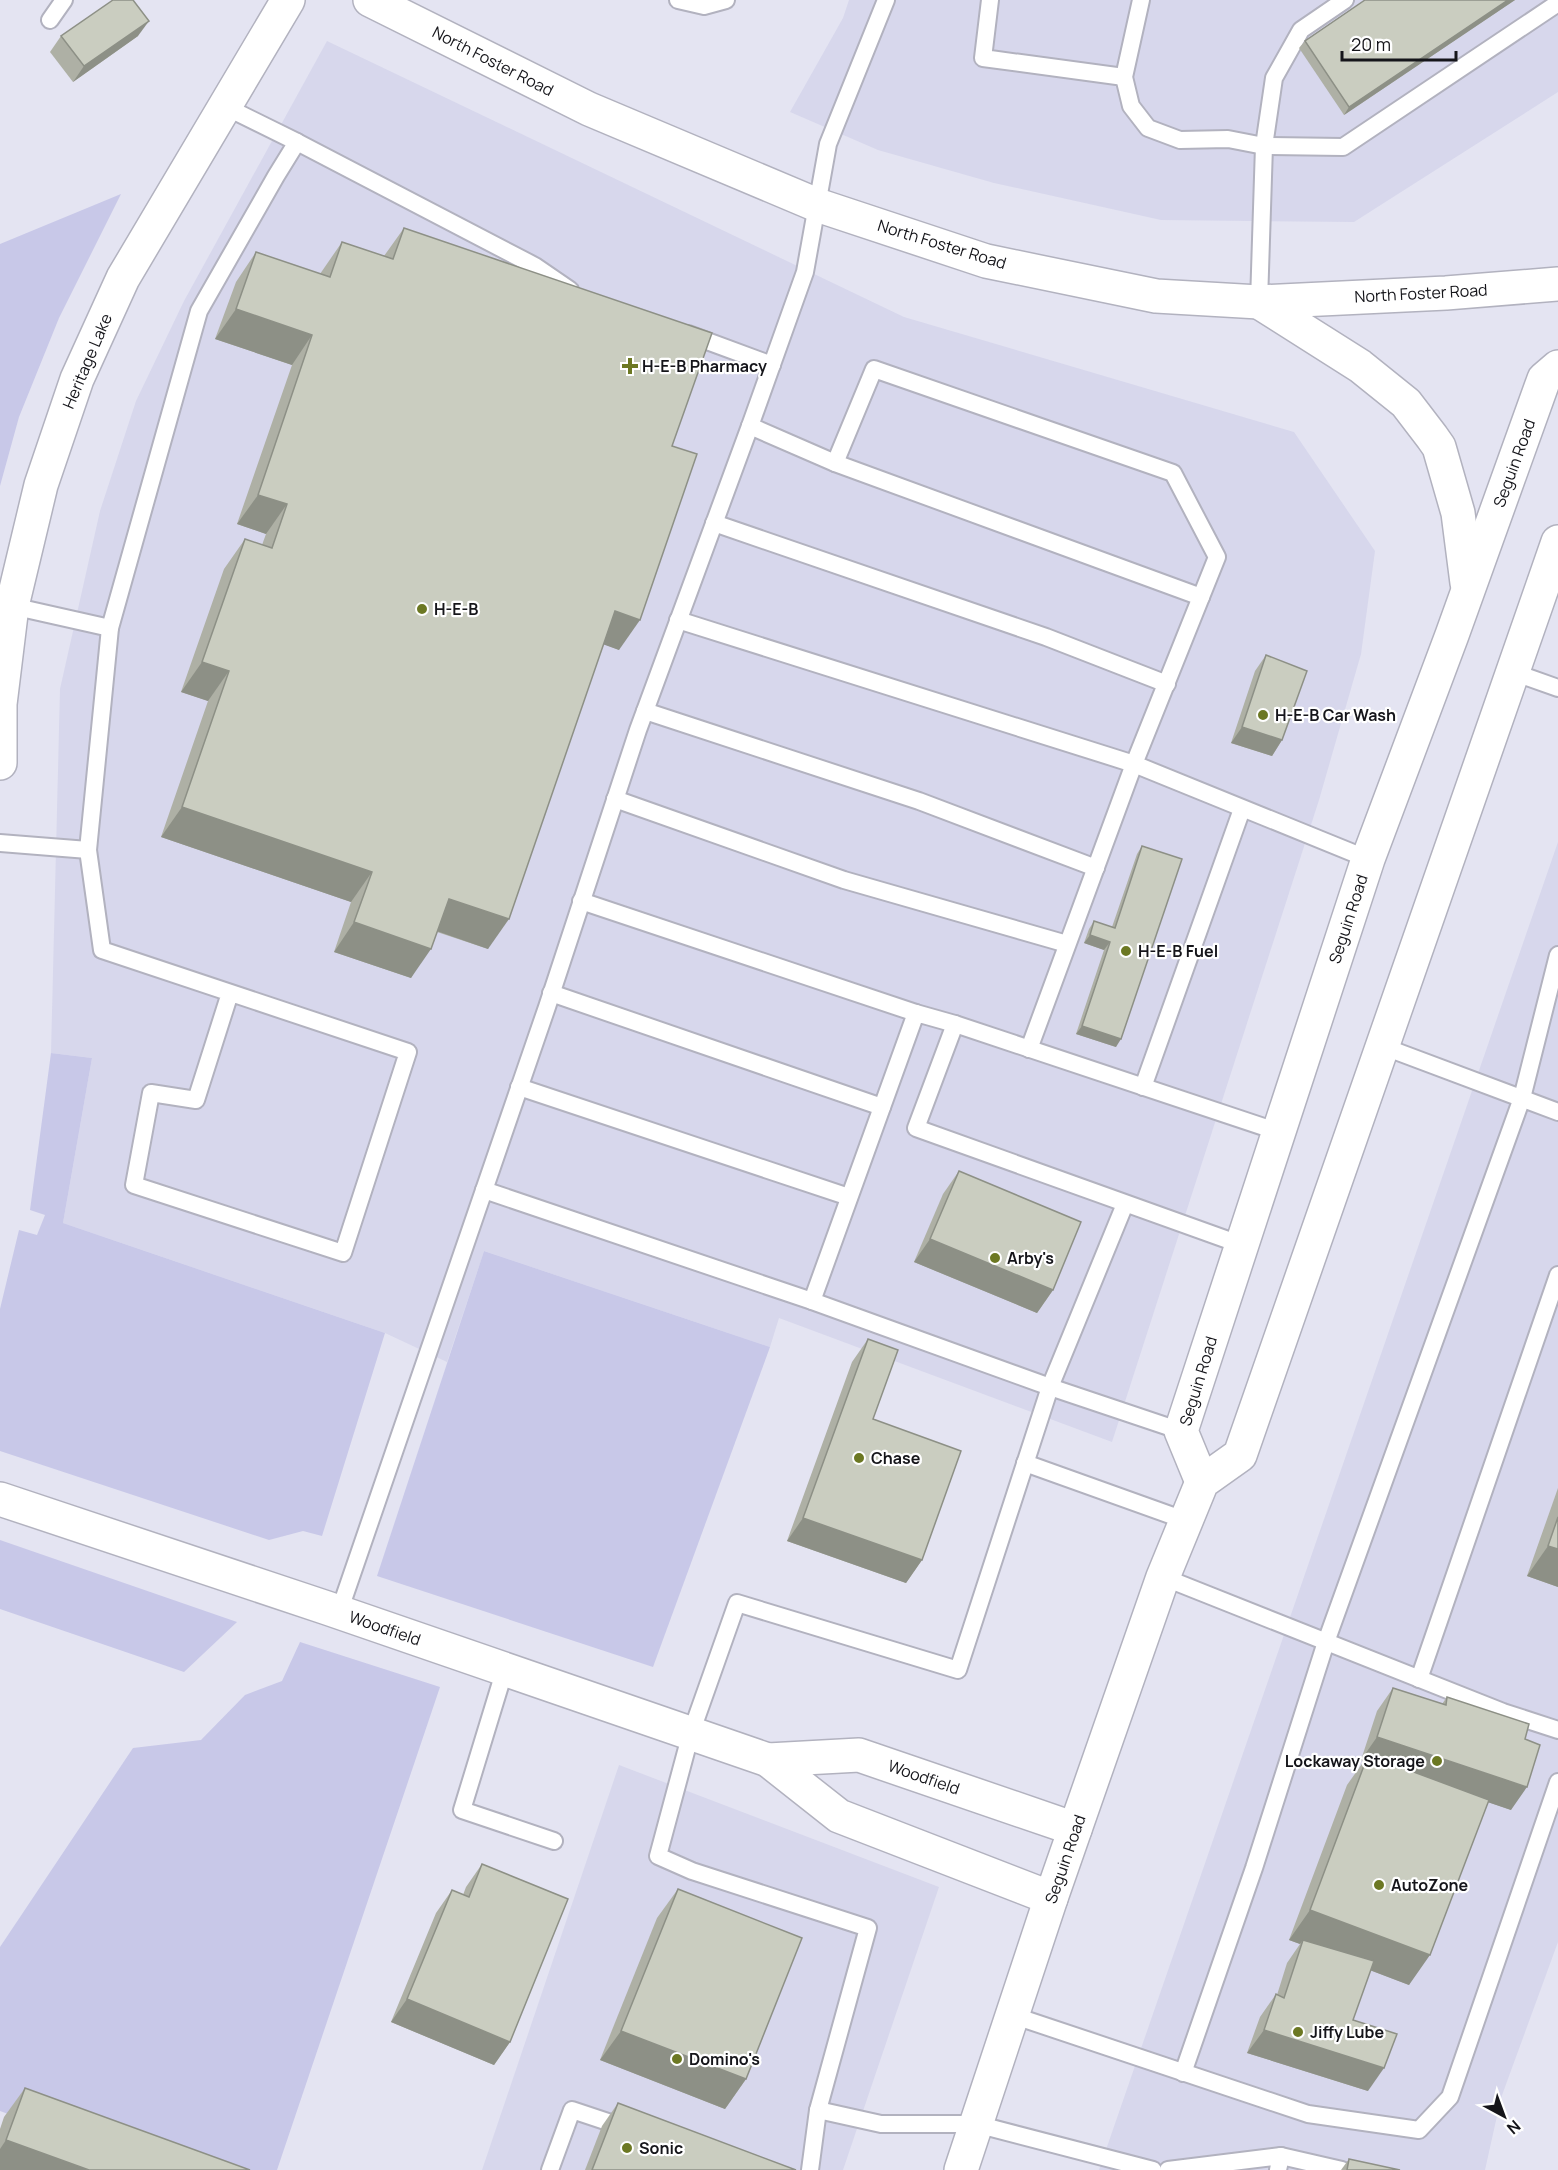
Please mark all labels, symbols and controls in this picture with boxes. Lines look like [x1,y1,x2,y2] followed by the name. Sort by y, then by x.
[429,21,557,101] street label: North Foster Road
[1342,24,1456,62] scale bar
[1351,32,1391,56] text: 20 m
[875,214,1009,274] street label: North Foster Road
[1354,279,1488,307] street label: North Foster Road
[57,310,117,412] street label: Heritage Lake
[642,355,767,377] place label: H-E-B Pharmacy
[623,359,637,373] marker: H-E-B Pharmacy
[1488,416,1540,510] street label: Seguin Road
[434,598,478,620] place label: H-E-B
[415,602,429,616] marker: H-E-B
[1275,704,1396,726] place label: H-E-B Car Wash
[1256,708,1270,722] marker: H-E-B Car Wash
[1323,872,1373,966] street label: Seguin Road
[1138,940,1218,962] place label: H-E-B Fuel
[1119,944,1133,958] marker: H-E-B Fuel
[1007,1247,1054,1269] place label: Arby's
[988,1251,1002,1265] marker: Arby's
[1174,1334,1222,1428] street label: Seguin Road
[871,1447,921,1469] place label: Chase
[852,1451,866,1465] marker: Chase
[346,1605,424,1651] street label: Woodfield
[1285,1750,1425,1772] place label: Lockaway Storage
[885,1754,963,1800] street label: Woodfield
[1430,1754,1444,1768] marker: Lockaway Storage
[1040,1812,1090,1906] street label: Seguin Road
[1391,1874,1468,1896] place label: AutoZone
[1372,1878,1386,1892] marker: AutoZone
[1310,2021,1384,2043] place label: Jiffy Lube
[1291,2025,1305,2039] marker: Jiffy Lube
[689,2048,760,2070] place label: Domino's
[670,2052,684,2066] marker: Domino's
[1474,2086,1534,2146] north arrow
[1502,2115,1525,2139] text: N
[639,2137,683,2159] place label: Sonic
[620,2141,634,2155] marker: Sonic

